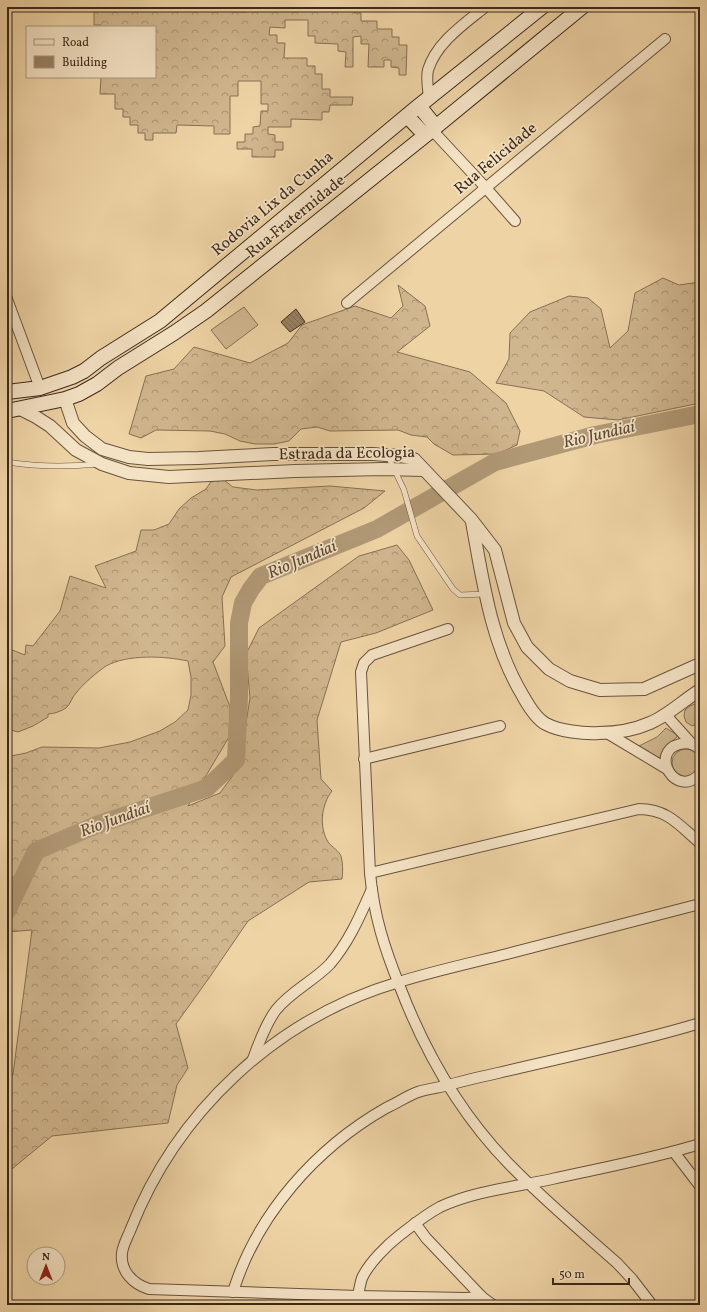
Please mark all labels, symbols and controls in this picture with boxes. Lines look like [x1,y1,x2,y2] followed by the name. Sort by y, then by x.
[26,26,156,78] legend
[62,35,89,51] text: Road
[62,55,107,71] text: Building
[450,118,542,200] street label: Rua Felicidade
[207,146,339,262] street label: Rodovia Lix da Cunha
[242,170,350,264] street label: Rua Fraternidade
[561,415,639,454] water label: Rio Jundiaí
[279,442,415,466] street label: Estrada da Ecologia
[264,534,342,585] water label: Rio Jundiaí
[77,796,155,843] water label: Rio Jundiaí
[26,1246,66,1286] north arrow
[42,1250,50,1265] text: N
[553,1260,629,1286] scale bar
[559,1267,585,1283] text: 50 m

